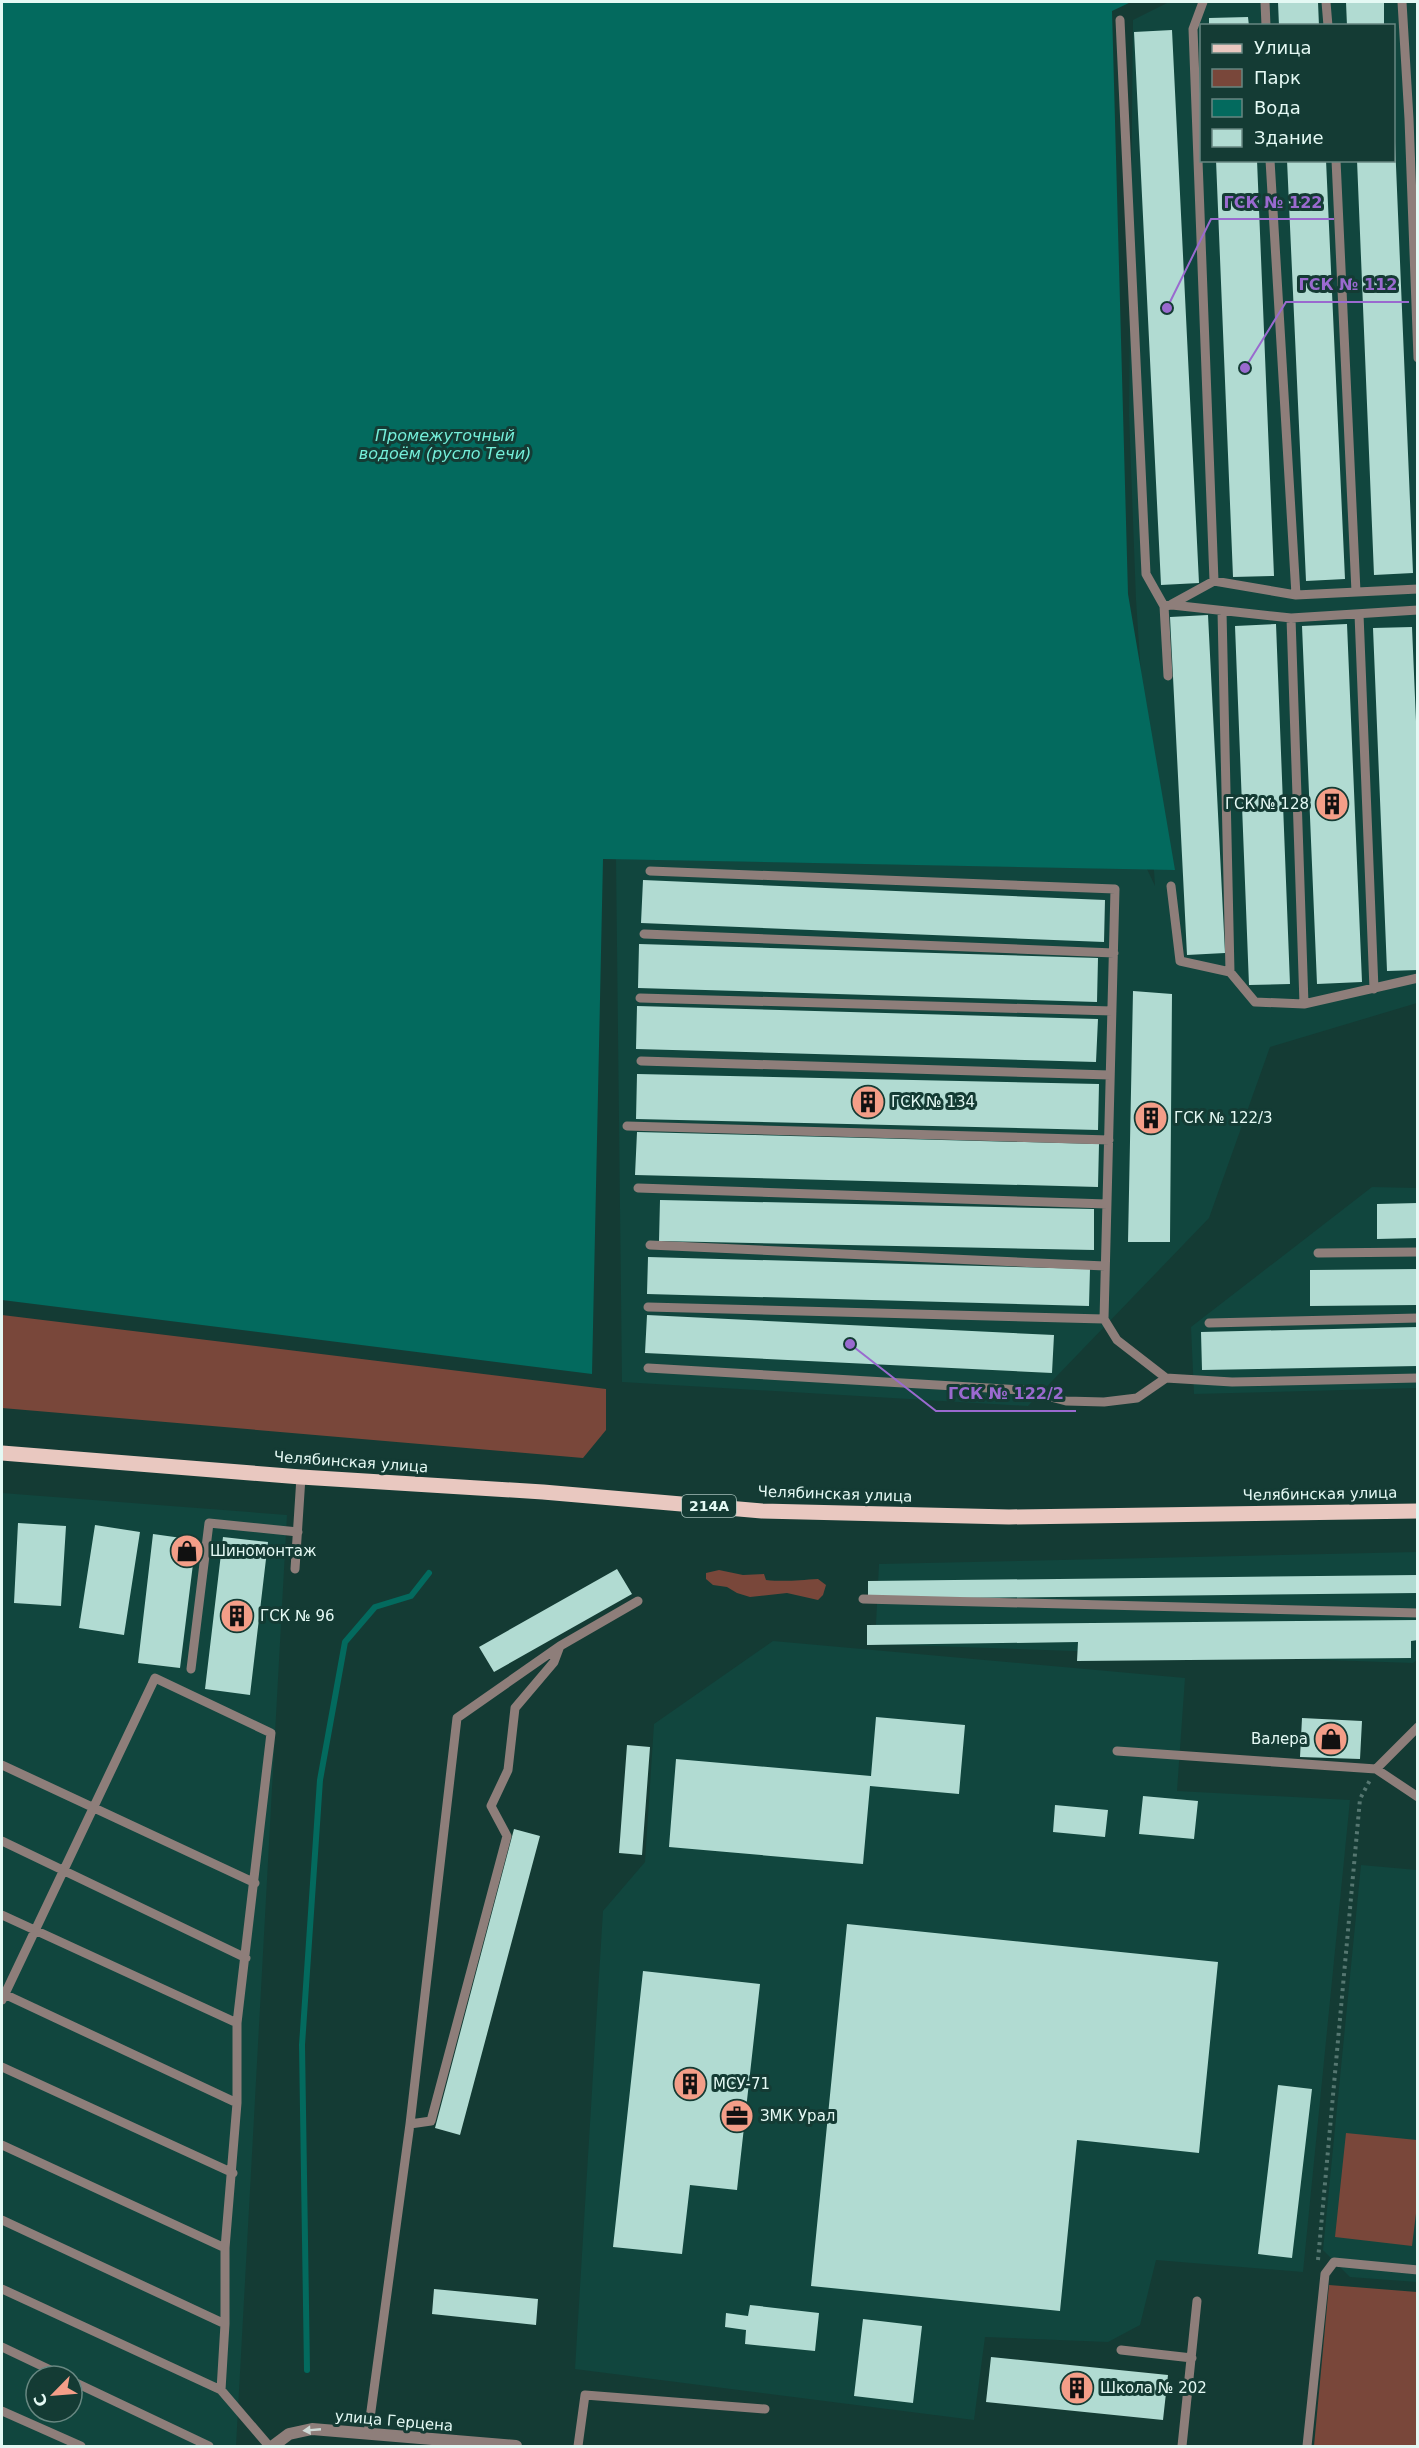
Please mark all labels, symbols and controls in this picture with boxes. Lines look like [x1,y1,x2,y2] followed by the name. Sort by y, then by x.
[1200,24,1395,162] legend
[1254,37,1311,58] text: Улица
[1254,67,1301,88] text: Парк
[1254,97,1301,118] text: Вода
[1254,127,1324,148] text: Здание
[1211,185,1334,219] callout: ГСК № 122
[1224,193,1322,212] text: ГСК № 122
[1286,268,1409,302] callout: ГСК № 112
[1299,275,1397,294] text: ГСК № 112
[359,426,531,463] water label: Промежуточный водоём (русло Течи)
[1314,786,1350,822] building icon: ГСК № 128
[1225,795,1309,813] place label: ГСК № 128
[850,1084,886,1120] building icon: ГСК № 134
[891,1093,975,1111] place label: ГСК № 134
[1133,1100,1169,1136] building icon: ГСК № 122/3
[1174,1109,1273,1127] place label: ГСК № 122/3
[936,1377,1076,1411] callout: ГСК № 122/2
[948,1384,1064,1403] text: ГСК № 122/2
[273,1448,429,1476] street label: Челябинская улица
[757,1482,913,1506] street label: Челябинская улица
[1242,1484,1398,1504] street label: Челябинская улица
[682,1495,736,1517] road number: 214А
[169,1533,205,1569] shop icon: Шиномонтаж
[210,1542,317,1560] place label: Шиномонтаж
[219,1598,255,1634] building icon: ГСК № 96
[260,1607,335,1625] place label: ГСК № 96
[1313,1721,1349,1757] shop icon: Валера
[1251,1730,1308,1748] place label: Валера
[672,2066,708,2102] building icon: МСУ-71
[713,2075,770,2093] place label: МСУ-71
[719,2098,755,2134] office icon: ЗМК Урал
[760,2107,835,2125] place label: ЗМК Урал
[24,2364,84,2424] north arrow
[1059,2370,1095,2406] building icon: Школа № 202
[1100,2379,1207,2397] place label: Школа № 202
[30,2391,52,2409] text: С
[334,2407,454,2435] street label: улица Герцена
[302,2426,321,2435] one-way arrow

